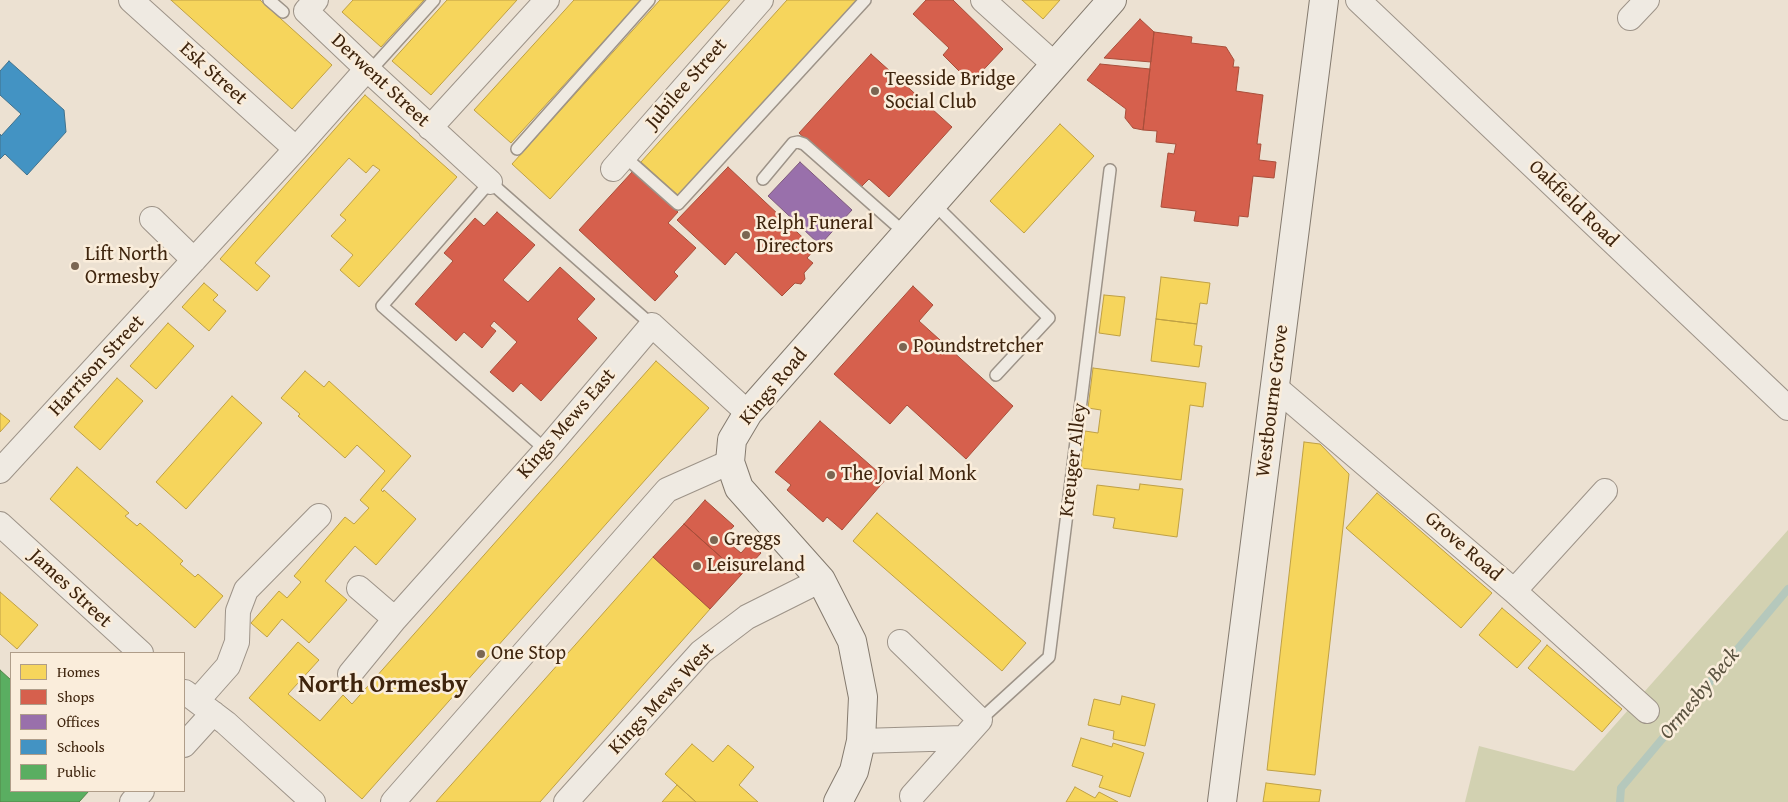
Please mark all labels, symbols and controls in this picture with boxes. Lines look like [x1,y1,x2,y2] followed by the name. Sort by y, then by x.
[326,29,434,133] street label: Derwent Street
[641,34,733,134] street label: Jubilee Street
[174,37,252,111] street label: Esk Street
[885,68,1015,115] place label: Teesside Bridge Social Club
[869,85,881,97] marker: Teesside Bridge Social Club
[1523,155,1623,253] street label: Oakfield Road
[756,212,873,259] place label: Relph Funeral Directors
[740,229,752,241] marker: Relph Funeral Directors
[85,243,168,290] place label: Lift North Ormesby
[69,260,81,272] marker: Lift North Ormesby
[44,311,150,421] street label: Harrison Street
[1252,323,1294,479] street label: Westbourne Grove
[913,335,1043,359] place label: Poundstretcher
[897,341,909,353] marker: Poundstretcher
[735,344,813,430] street label: Kings Road
[513,364,621,484] street label: Kings Mews East
[1055,402,1093,518] street label: Kreuger Alley
[841,463,976,487] place label: The Jovial Monk
[825,469,837,481] marker: The Jovial Monk
[1419,507,1507,587] street label: Grove Road
[724,528,781,552] place label: Greggs
[708,534,720,546] marker: Greggs
[24,545,116,633] street label: James Street
[707,554,805,578] place label: Leisureland
[691,560,703,572] marker: Leisureland
[604,638,720,760] street label: Kings Mews West
[491,642,566,666] place label: One Stop
[1654,643,1746,745] water label: Ormesby Beck
[475,648,487,660] marker: One Stop
[10,652,185,792] legend
[57,661,100,682] text: Homes
[298,671,468,701] district label: North Ormesby
[57,686,94,707] text: Shops
[57,711,100,732] text: Offices
[57,736,105,757] text: Schools
[57,761,96,782] text: Public

